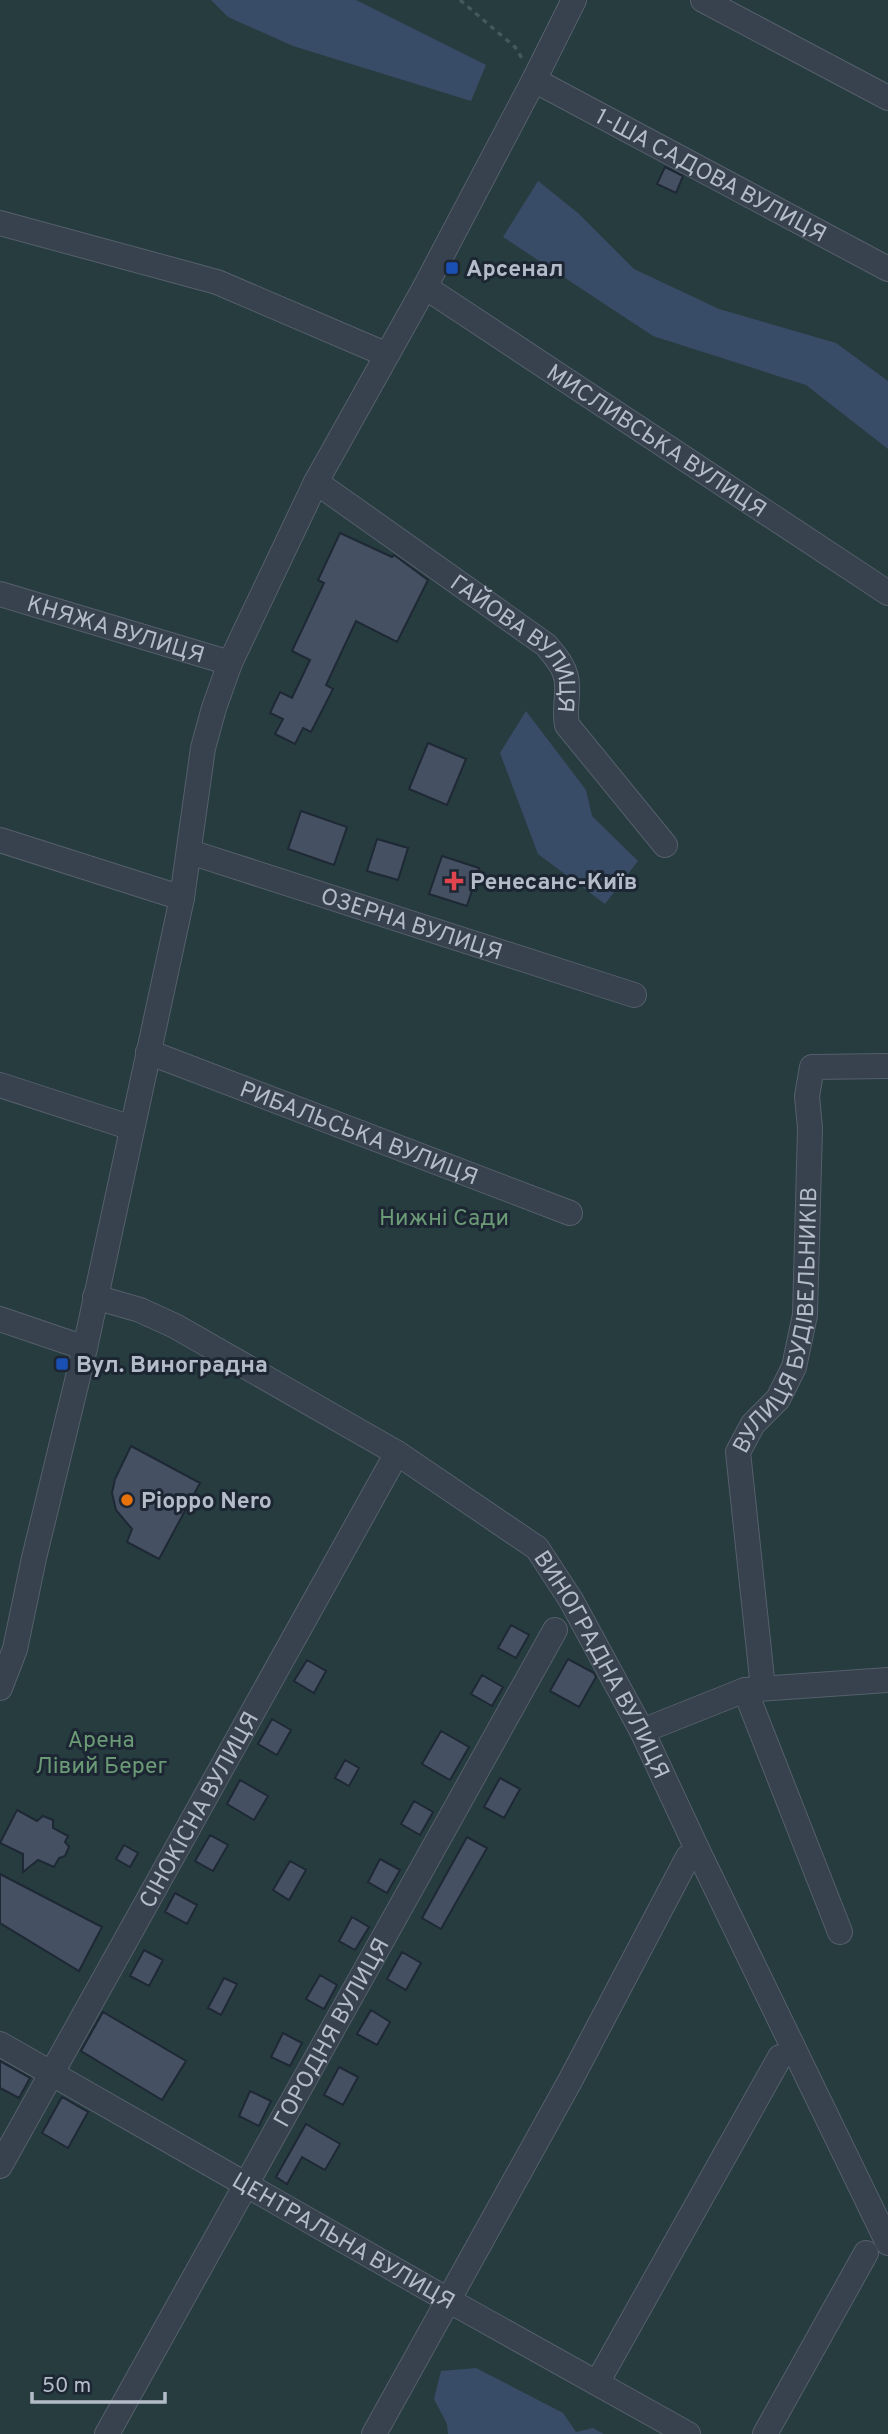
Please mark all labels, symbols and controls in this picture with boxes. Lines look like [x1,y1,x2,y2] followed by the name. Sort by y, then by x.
[590,103,831,250] street label: 1-ША САДОВА ВУЛИЦЯ
[466,256,564,285] place label: Арсенал
[444,260,460,276] marker: Арсенал
[540,359,771,525] street label: МИСЛИВСЬКА ВУЛИЦЯ
[444,570,579,713] street label: ГАЙОВА ВУЛИЦЯ
[23,591,207,671] street label: КНЯЖА ВУЛИЦЯ
[470,869,637,898] place label: Ренесанс-Київ
[444,871,464,891] marker: Ренесанс-Київ
[316,883,506,969] street label: ОЗЕРНА ВУЛИЦЯ
[235,1076,481,1193] street label: РИБАЛЬСЬКА ВУЛИЦЯ
[728,1187,825,1459] street label: ВУЛИЦЯ БУДІВЕЛЬНИКІВ
[379,1205,509,1234] park label: Нижні Сади
[76,1352,268,1381] place label: Вул. Виноградна
[54,1356,70,1372] marker: Вул. Виноградна
[141,1488,272,1517] place label: Pioppo Nero
[119,1492,135,1508] marker: Pioppo Nero
[526,1546,674,1784] street label: ВИНОГРАДНА ВУЛИЦЯ
[134,1707,267,1914] street label: СІНОКІСНА ВУЛИЦЯ
[35,1727,167,1782] park label: Арена Лівий Берег
[269,1934,397,2133] street label: ГОРОДНЯ ВУЛИЦЯ
[226,2167,459,2318] street label: ЦЕНТРАЛЬНА ВУЛИЦЯ
[32,2360,164,2404] scale bar
[42,2373,91,2400] text: 50 m

